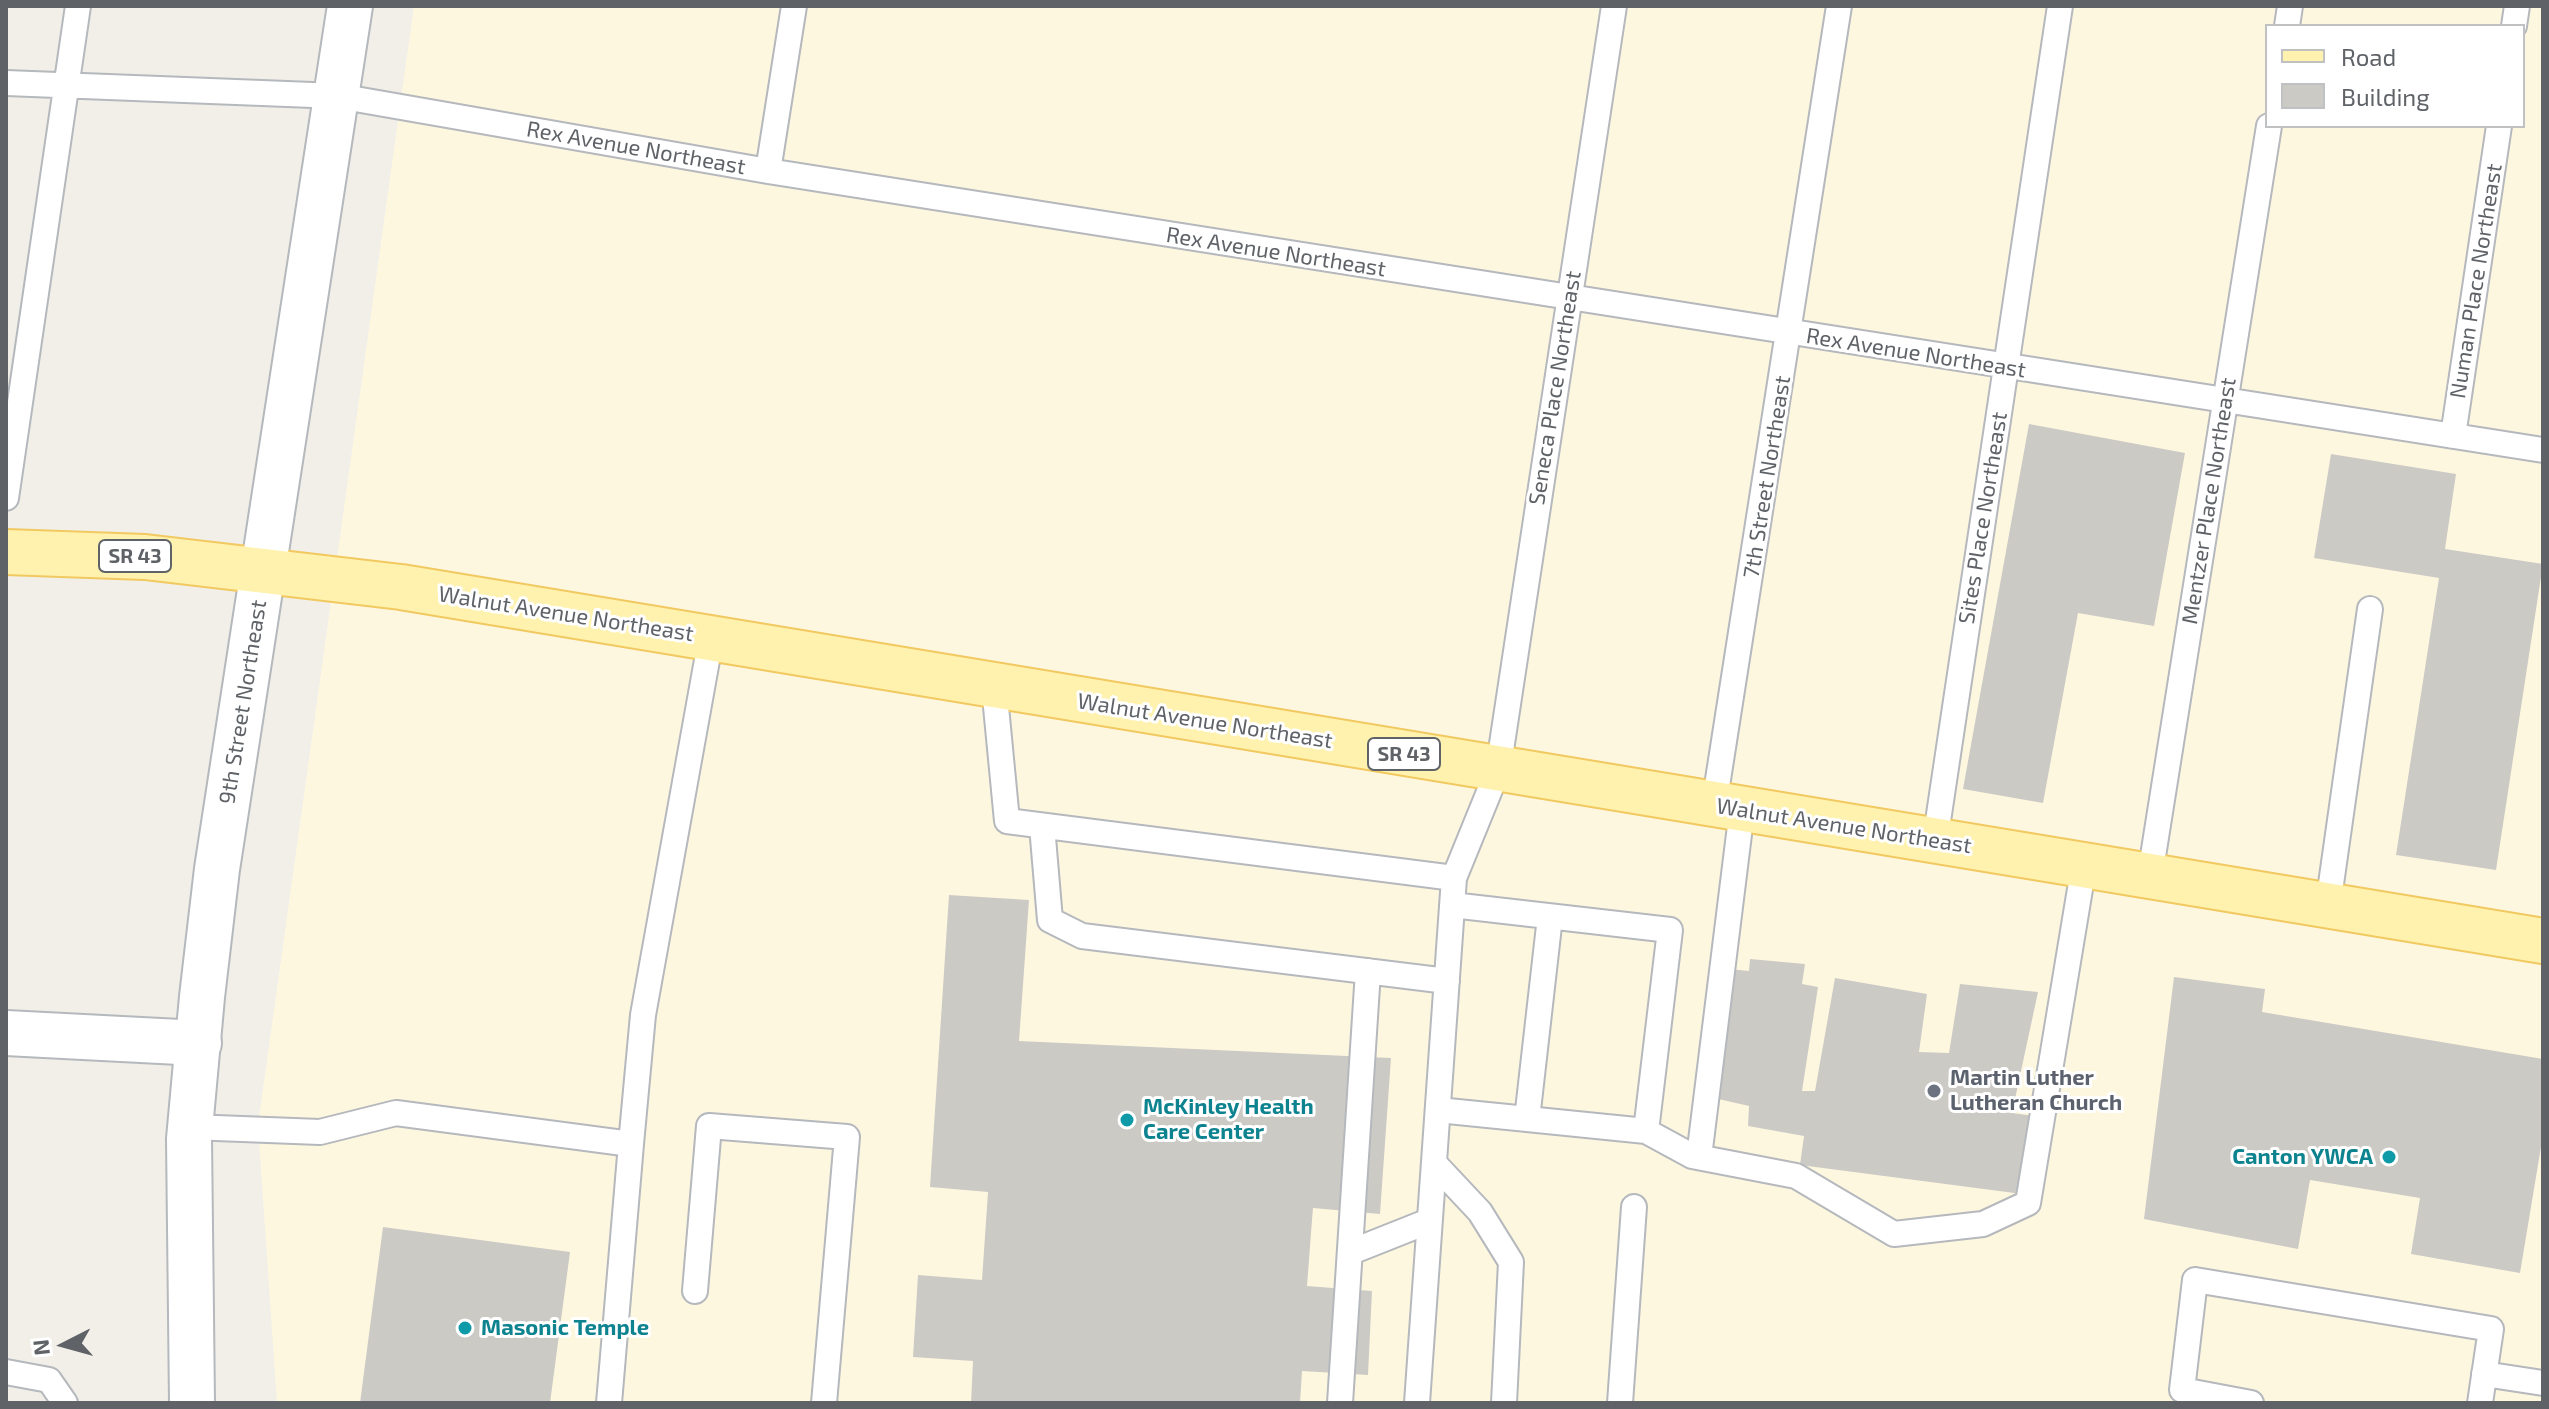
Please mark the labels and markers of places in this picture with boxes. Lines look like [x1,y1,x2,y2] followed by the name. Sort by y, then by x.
[1950,1065,2122,1116] place label: Martin Luther Lutheran Church
[1925,1082,1943,1100] marker: Martin Luther Lutheran Church
[1143,1094,1314,1146] place label: McKinley Health Care Center
[1118,1111,1136,1129] marker: McKinley Health Care Center
[2232,1144,2373,1170] place label: Canton YWCA
[2380,1148,2398,1166] marker: Canton YWCA
[481,1315,649,1341] place label: Masonic Temple
[456,1319,474,1337] marker: Masonic Temple

